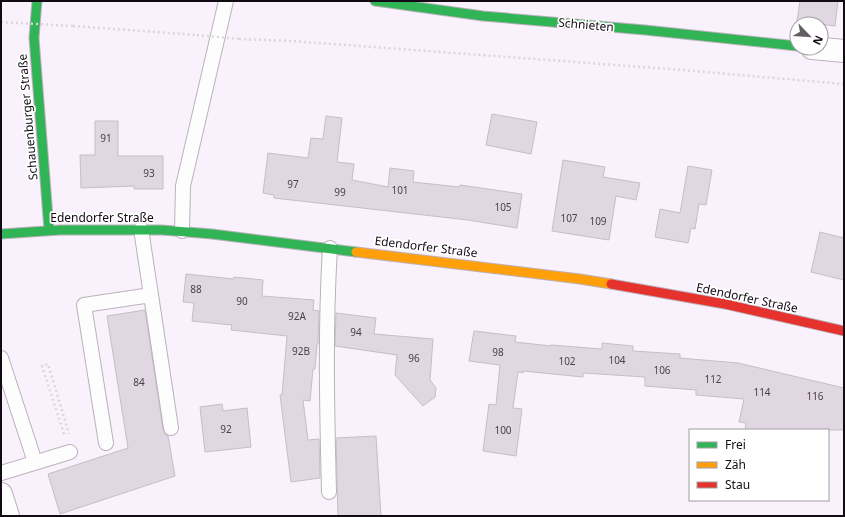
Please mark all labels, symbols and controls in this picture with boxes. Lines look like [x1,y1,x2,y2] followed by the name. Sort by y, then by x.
[558,14,614,35] street label: Schnieten
[789,16,829,56] north arrow
[810,33,827,48] text: N
[13,53,41,181] street label: Schauenburger Straße
[100,131,112,145] house number: 91
[143,166,155,180] house number: 93
[287,177,299,191] house number: 97
[391,183,409,197] house number: 101
[334,185,346,199] house number: 99
[494,200,512,214] house number: 105
[50,209,154,226] street label: Edendorfer Straße
[560,211,578,225] house number: 107
[589,214,607,228] house number: 109
[374,232,479,261] street label: Edendorfer Straße
[695,278,800,317] street label: Edendorfer Straße
[190,282,202,296] house number: 88
[236,294,248,308] house number: 90
[288,309,307,323] house number: 92A
[350,325,362,339] house number: 94
[292,344,310,358] house number: 92B
[492,345,504,359] house number: 98
[408,351,420,365] house number: 96
[608,353,626,367] house number: 104
[558,354,576,368] house number: 102
[653,363,671,377] house number: 106
[704,372,722,386] house number: 112
[133,375,145,389] house number: 84
[753,385,771,399] house number: 114
[806,389,824,403] house number: 116
[220,422,232,436] house number: 92
[494,423,512,437] house number: 100
[689,429,829,501] legend
[725,436,746,453] text: Frei
[725,456,746,473] text: Zäh
[725,476,750,493] text: Stau

